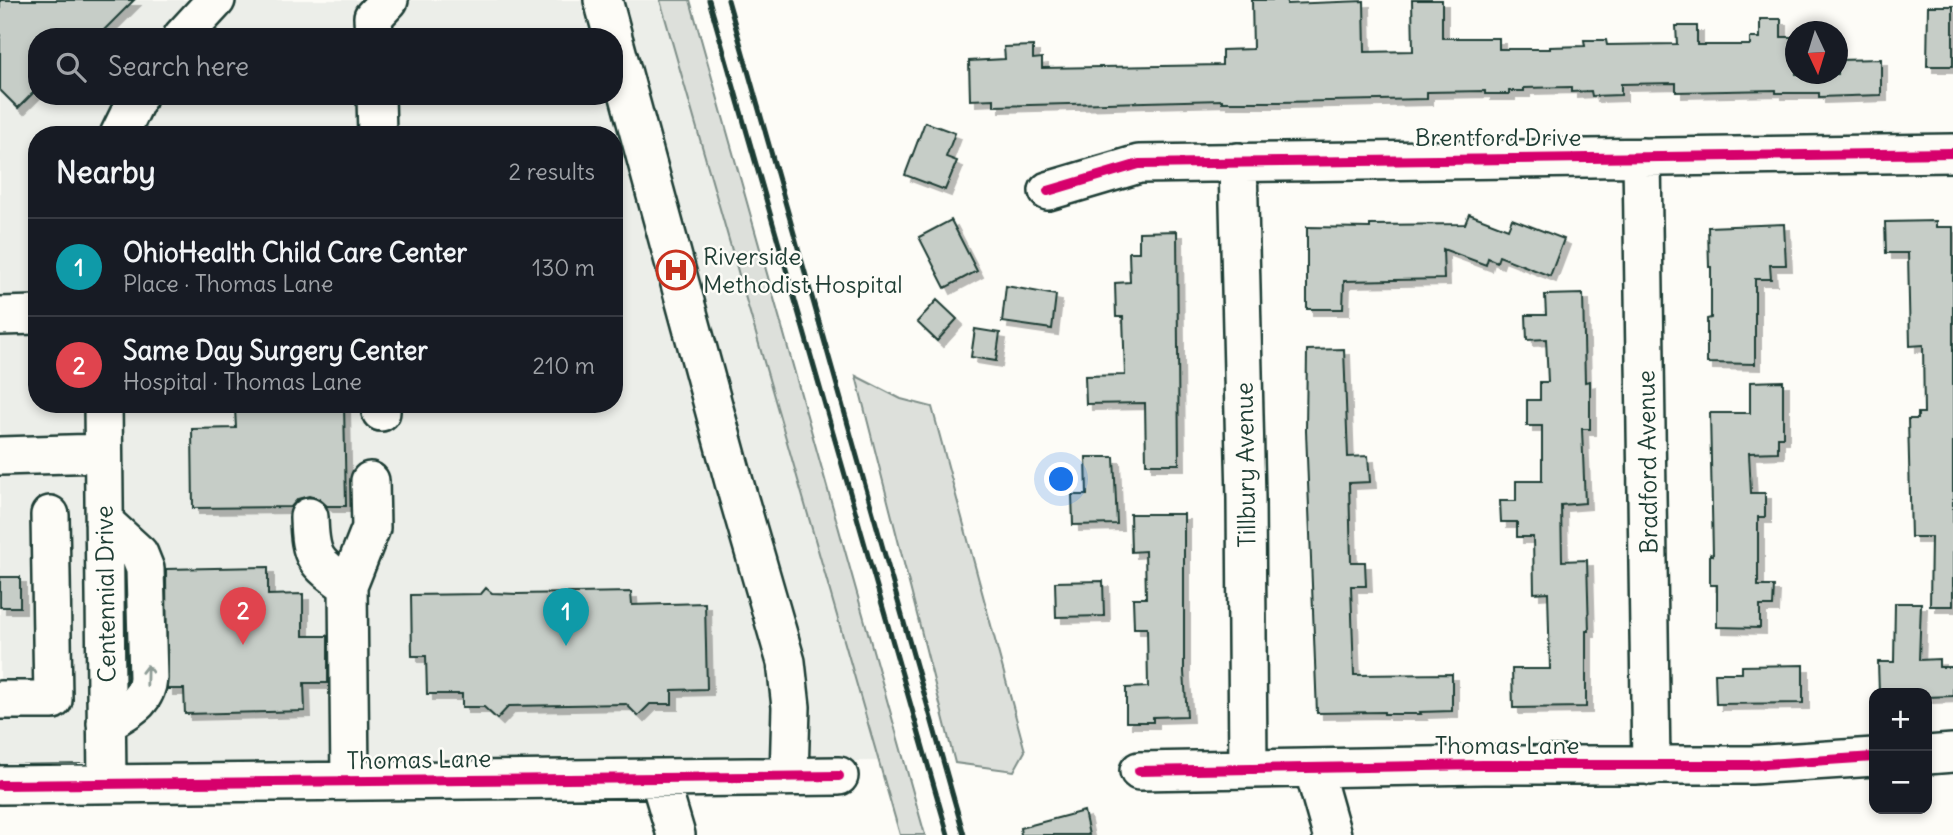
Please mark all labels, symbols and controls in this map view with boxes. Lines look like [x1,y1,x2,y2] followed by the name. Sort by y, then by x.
[1785,21,1848,84] north arrow
[28,28,623,105] search box
[52,48,90,86] icon: search
[108,50,249,83] text: Search here
[1415,122,1581,152] street label: Brentford Drive
[56,153,156,191] text: Nearby
[509,157,595,186] text: 2 results
[123,236,467,269] text: OhioHealth Child Care Center
[703,241,903,299] place label: Riverside Methodist Hospital
[655,249,697,291] hospital icon: Riverside Methodist Hospital
[74,253,84,282] text: 1
[532,253,595,282] text: 130 m
[123,269,333,298] text: Place · Thomas Lane
[123,334,428,367] text: Same Day Surgery Center
[73,351,85,380] text: 2
[532,351,595,380] text: 210 m
[123,367,362,396] text: Hospital · Thomas Lane
[1630,370,1664,554] street label: Bradford Avenue
[1229,382,1261,548] street label: Tillbury Avenue
[1044,462,1078,496] your location
[88,505,122,683] street label: Centennial Drive
[220,587,266,645] pin: 2
[543,588,589,646] pin: 1
[141,664,154,687] one-way arrow
[1869,688,1932,814] map controls
[1869,688,1932,751] button: +
[1435,730,1579,760] street label: Thomas Lane
[346,743,492,775] street label: Thomas Lane
[1869,751,1932,814] button: −

